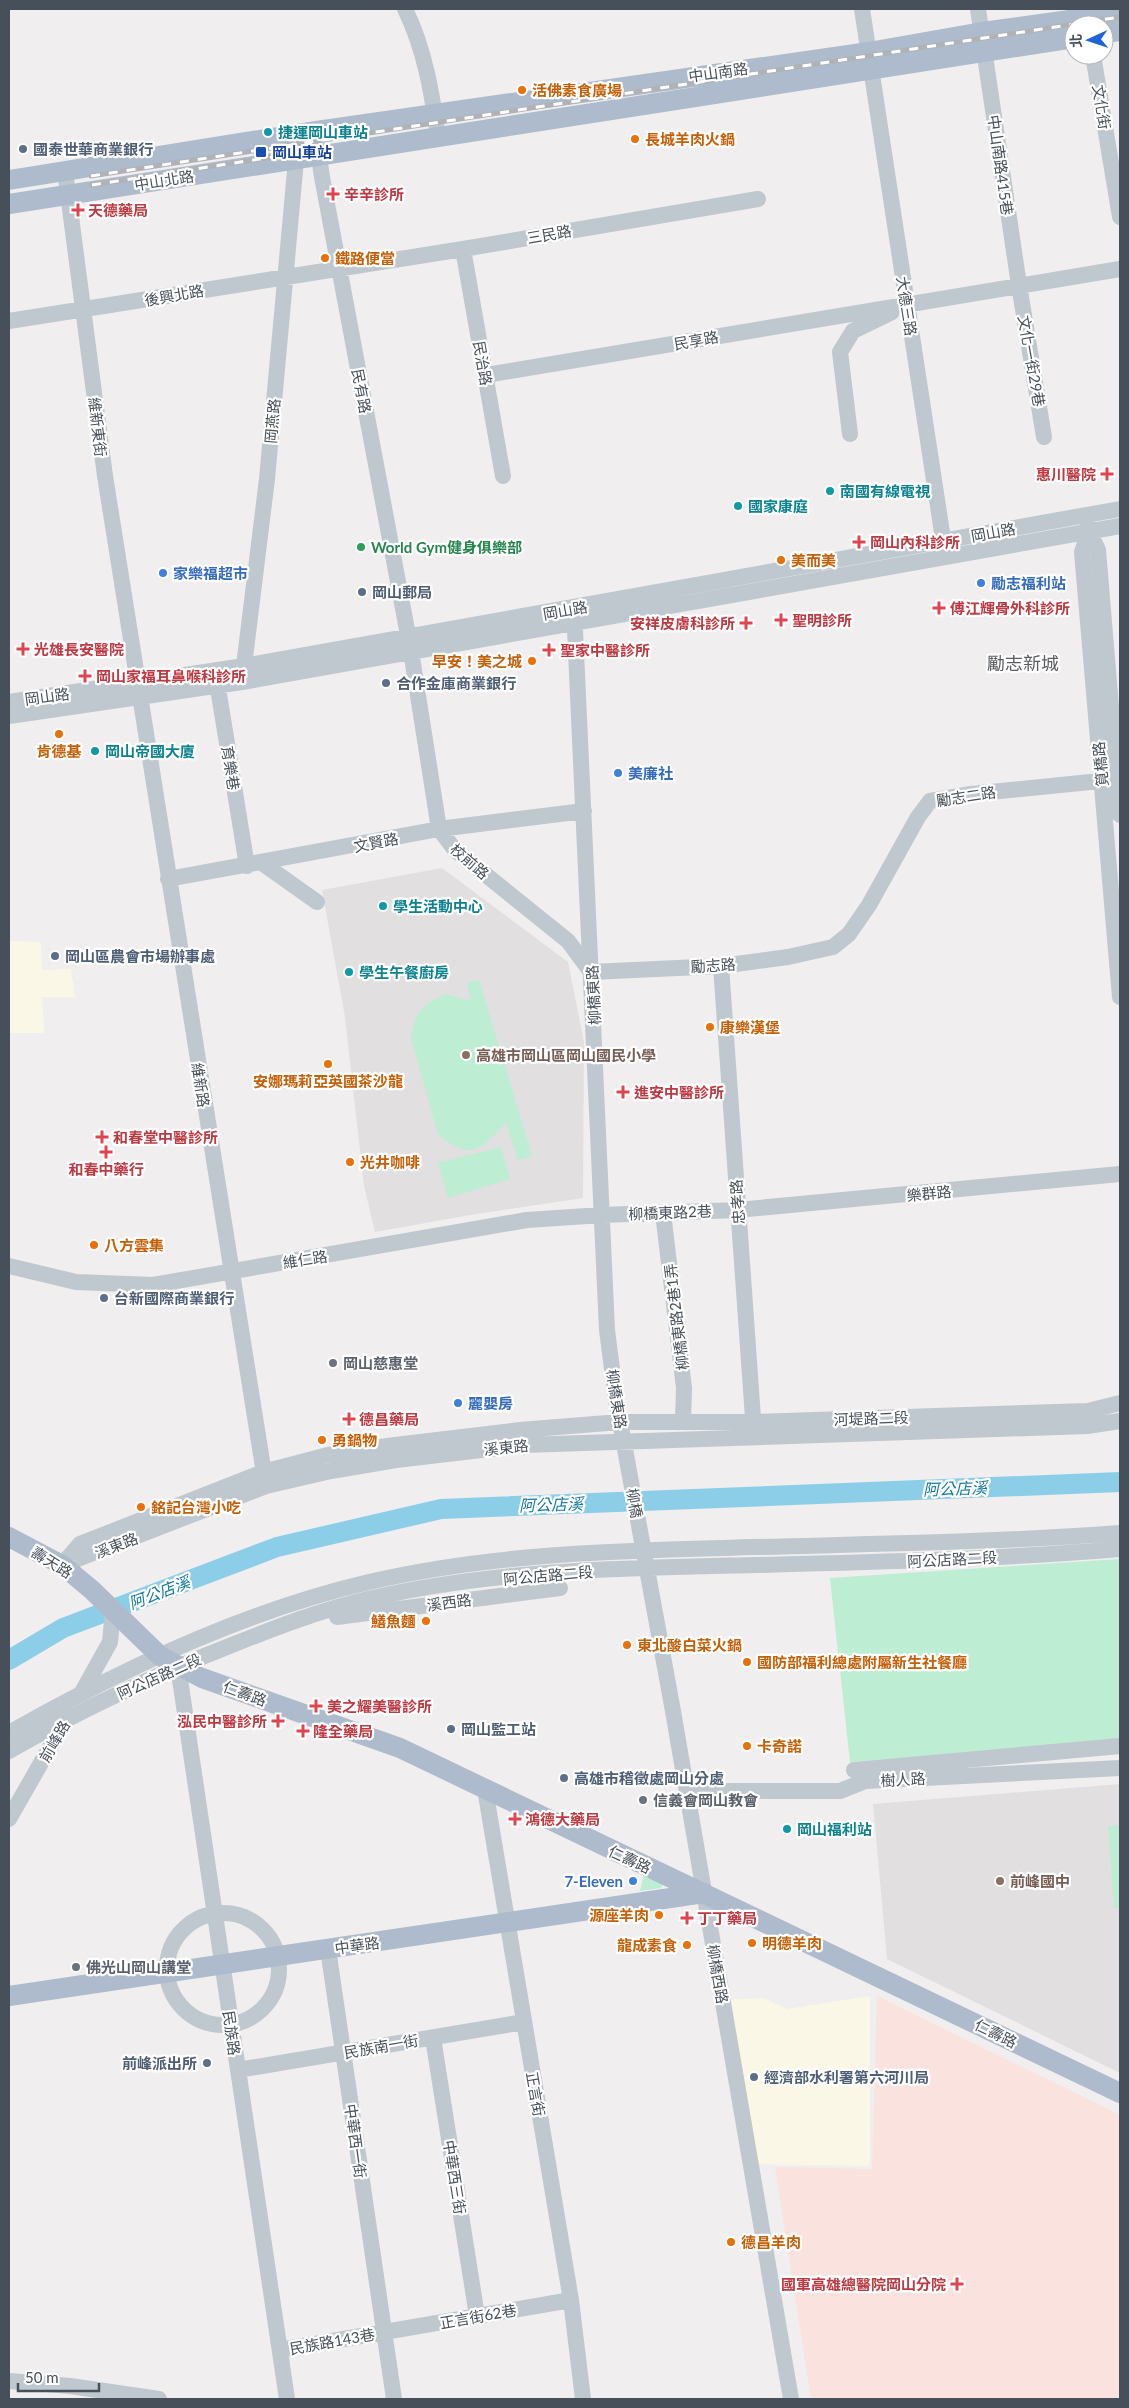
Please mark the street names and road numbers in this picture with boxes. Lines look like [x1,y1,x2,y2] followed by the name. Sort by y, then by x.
[687,59,749,85] street label: 中山南路
[1090,83,1114,131] street label: 文化街
[985,114,1017,216] street label: 中山南路415巷
[133,166,195,194] street label: 中山北路
[525,221,573,247] street label: 三民路
[893,275,921,337] street label: 大德三路
[143,281,205,309] street label: 後興北路
[1015,314,1049,408] street label: 文化一街29巷
[672,327,720,353] street label: 民享路
[470,339,496,387] street label: 民治路
[349,367,375,415] street label: 民有路
[85,396,111,458] street label: 維新東街
[261,398,283,444] street label: 岡燕路
[969,519,1017,545] street label: 岡山路
[541,597,589,623] street label: 岡山路
[23,684,71,708] street label: 岡山路
[1089,741,1111,787] street label: 筧橋路
[219,744,243,792] street label: 育樂巷
[935,782,997,810] street label: 勵志二路
[352,829,400,855] street label: 文賢路
[447,839,493,883] street label: 校前路
[690,954,736,976] street label: 勵志路
[582,965,604,1025] street label: 柳橋東路
[189,1061,213,1109] street label: 維新路
[726,1179,748,1225] street label: 忠孝路
[906,1182,952,1204] street label: 樂群路
[628,1202,712,1222] street label: 柳橋東路2巷
[281,1247,329,1271] street label: 維仁路
[661,1263,691,1371] street label: 柳橋東路2巷1弄
[603,1368,631,1430] street label: 柳橋東路
[833,1408,909,1428] street label: 河堤路二段
[483,1436,529,1458] street label: 溪東路
[624,1487,646,1519] street label: 柳橋
[92,1529,140,1561] street label: 溪東路
[28,1542,76,1582] street label: 壽天路
[907,1548,997,1570] street label: 阿公店路二段
[502,1562,594,1588] street label: 阿公店路二段
[425,1590,473,1614] street label: 溪西路
[114,1649,204,1703] street label: 阿公店路二段
[221,1677,269,1709] street label: 仁壽路
[35,1717,73,1765] street label: 前峰路
[880,1769,926,1789] street label: 樹人路
[606,1841,654,1877] street label: 仁壽路
[333,1933,381,1957] street label: 中華路
[704,1943,732,2005] street label: 柳橋西路
[220,2009,244,2057] street label: 民族路
[972,2015,1020,2051] street label: 仁壽路
[342,2031,420,2061] street label: 民族南一街
[523,2070,549,2118] street label: 正言街
[342,2103,370,2179] street label: 中華西一街
[440,2139,470,2215] street label: 中華西三街
[438,2300,518,2332] street label: 正言街62巷
[288,2325,376,2357] street label: 民族路143巷

